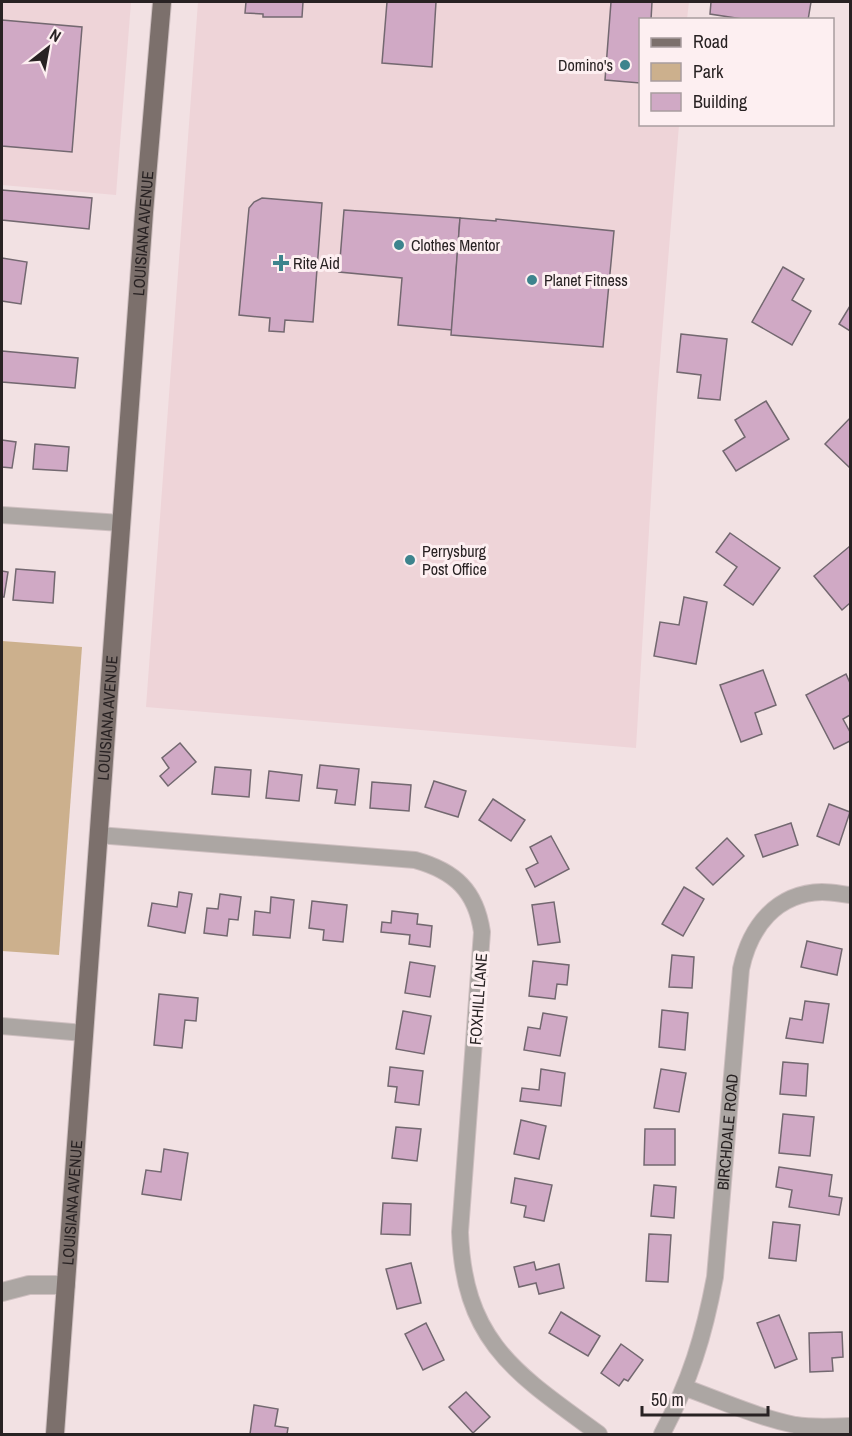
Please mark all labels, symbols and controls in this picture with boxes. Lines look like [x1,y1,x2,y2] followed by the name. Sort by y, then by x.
[18,18,78,78] north arrow
[639,18,834,126] legend
[46,23,65,47] text: N
[693,29,728,54] text: Road
[558,54,613,76] place label: Domino's
[618,58,632,72] marker: Domino's
[693,59,724,84] text: Park
[693,89,748,114] text: Building
[127,170,158,297] street label: LOUISIANA AVENUE
[411,234,501,256] place label: Clothes Mentor
[392,238,406,252] marker: Clothes Mentor
[293,252,340,274] place label: Rite Aid
[274,256,288,270] marker: Rite Aid
[544,269,628,291] place label: Planet Fitness
[525,273,539,287] marker: Planet Fitness
[422,540,487,580] place label: Perrysburg Post Office
[403,553,417,567] marker: Perrysburg Post Office
[92,655,123,781] street label: LOUISIANA AVENUE
[464,952,492,1046] street label: FOXHILL LANE
[711,1073,743,1191] street label: BIRCHDALE ROAD
[56,1139,87,1266] street label: LOUISIANA AVENUE
[642,1379,768,1417] scale bar
[651,1387,684,1412] text: 50 m

